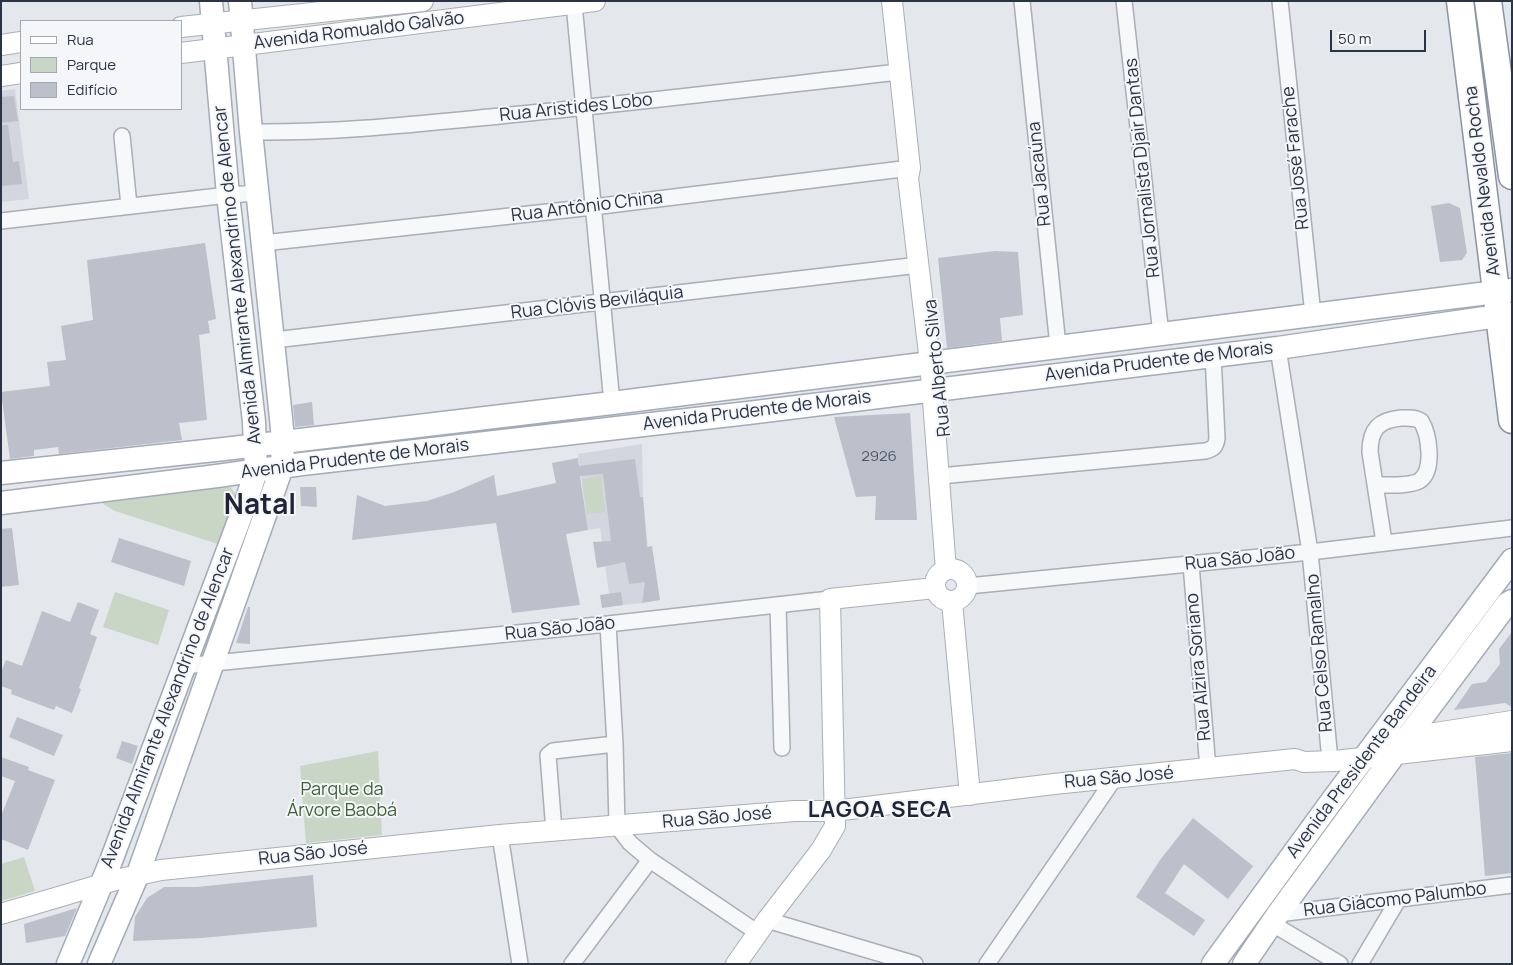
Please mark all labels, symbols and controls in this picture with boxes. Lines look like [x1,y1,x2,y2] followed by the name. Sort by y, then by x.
[252,7,466,55] street label: Avenida Romualdo Galvão
[20,20,182,110] legend
[1333,20,1429,52] scale bar
[1338,28,1372,49] text: 50 m
[67,29,94,50] text: Rua
[67,54,116,75] text: Parque
[1121,57,1165,279] street label: Rua Jornalista Djair Dantas
[67,79,117,100] text: Edifício
[1278,85,1314,231] street label: Rua José Farache
[1461,85,1505,277] street label: Avenida Nevaldo Rocha
[498,89,654,127] street label: Rua Aristides Lobo
[209,104,267,446] street label: Avenida Almirante Alexandrino de Alencar
[1024,121,1056,227] street label: Rua Jacaúna
[510,187,664,227] street label: Rua Antônio China
[509,282,685,324] street label: Rua Clóvis Beviláquia
[920,298,956,438] street label: Rua Alberto Silva
[1044,337,1274,387] street label: Avenida Prudente de Morais
[642,386,872,436] street label: Avenida Prudente de Morais
[240,434,470,484] street label: Avenida Prudente de Morais
[861,448,897,466] house number: 2926
[224,489,296,523] district label: Natal
[1184,542,1296,576] street label: Rua São João
[97,545,239,871] street label: Avenida Almirante Alexandrino de Alencar
[1302,573,1338,733] street label: Rua Celso Ramalho
[1182,592,1216,742] street label: Rua Alzira Soriano
[504,612,616,646] street label: Rua São João
[1282,661,1442,863] street label: Avenida Presidente Bandeira
[1063,762,1175,794] street label: Rua São José
[287,779,397,822] park label: Parque da Árvore Baobá
[806,798,954,824] district label: LAGOA SECA
[661,802,773,834] street label: Rua São José
[257,838,369,870] street label: Rua São José
[1302,878,1488,922] street label: Rua Giácomo Palumbo

